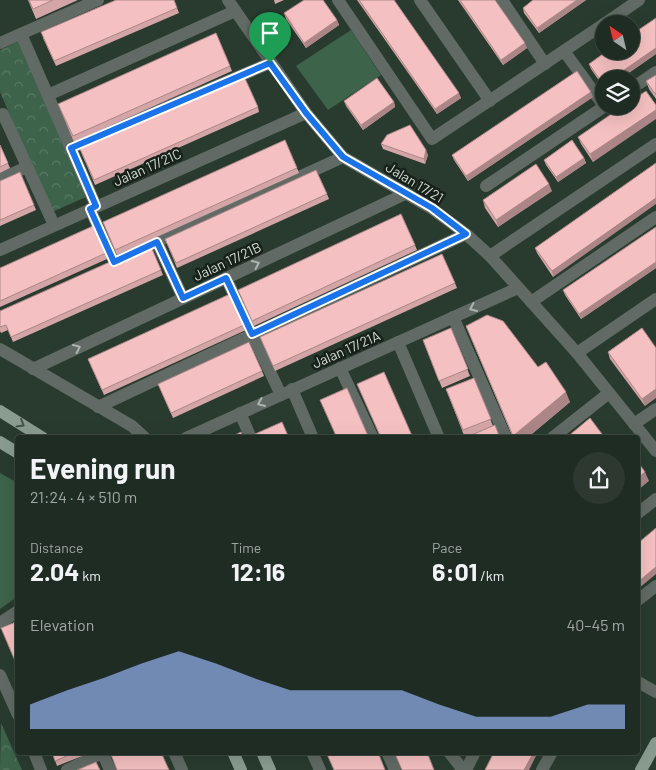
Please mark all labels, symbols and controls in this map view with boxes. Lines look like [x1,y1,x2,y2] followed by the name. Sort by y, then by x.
[249,12,291,63] pin
[595,15,640,60] north arrow
[595,15,640,115] map controls
[256,19,284,47] icon: arrive
[595,70,640,115] button: layers
[110,144,184,190] street label: Jalan 17/21C
[383,158,447,206] street label: Jalan 17/21
[190,238,264,284] street label: Jalan 17/21B
[251,260,260,270] one-way arrow
[469,301,478,312] one-way arrow
[309,326,383,372] street label: Jalan 17/21A
[72,344,81,354] one-way arrow
[257,397,266,408] one-way arrow
[16,418,25,428] one-way arrow
[30,451,176,485] text: Evening run
[573,452,625,504] button: share
[30,487,137,506] text: 21:24 · 4 × 510 m
[30,539,83,556] text: Distance
[231,539,261,556] text: Time
[432,539,462,556] text: Pace
[30,556,79,586] text: 2.04
[231,556,285,586] text: 12:16
[432,556,477,586] text: 6:01
[79,567,101,584] text: km
[477,567,504,584] text: /km
[30,615,94,634] text: Elevation
[566,615,625,634] text: 40–45 m

